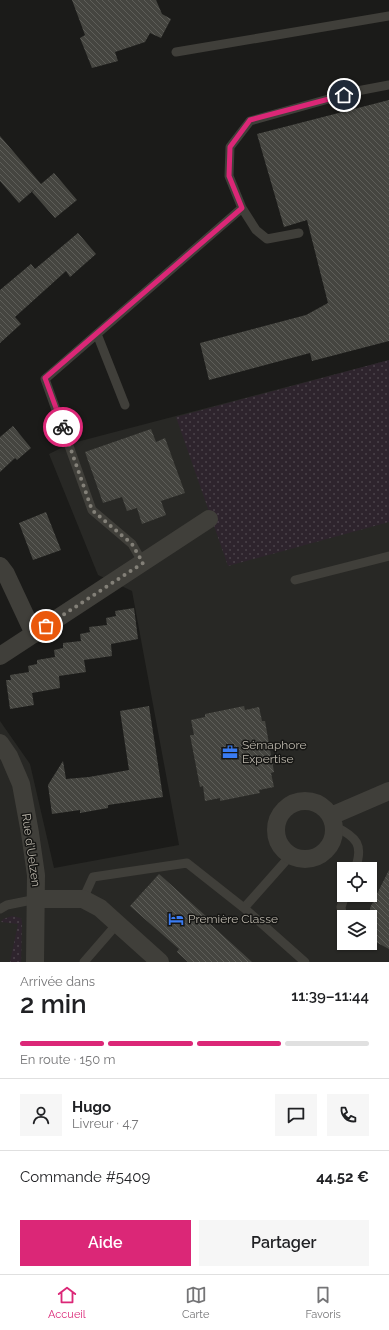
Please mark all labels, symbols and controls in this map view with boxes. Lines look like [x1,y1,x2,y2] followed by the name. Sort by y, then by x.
[327,78,361,112] pin
[333,84,355,106] icon: home
[43,407,83,447] courier
[52,416,74,438] icon: bike
[29,609,63,643] pin
[35,615,57,637] icon: bag
[242,738,307,766] place label: Sémaphore Expertise
[221,743,239,761] office icon: Sémaphore Expertise
[19,812,43,888] street label: Rue d'Uelzen
[337,862,377,950] map controls
[337,862,377,902] button: locate
[167,910,185,928] hotel icon: Première Classe
[337,910,377,950] button: layers
[188,912,278,926] place label: Première Classe
[20,974,95,989] text: Arrivée dans
[291,987,369,1005] text: 11:39–11:44
[20,989,87,1019] text: 2 min
[20,1052,115,1067] text: En route · 150 m
[20,1094,62,1136] button: person
[275,1094,317,1136] button: chat
[327,1094,369,1136] button: phone
[72,1098,111,1116] text: Hugo
[72,1116,139,1131] text: Livreur · 4.7
[20,1168,150,1186] text: Commande #5409
[316,1168,369,1186] text: 44.52 €
[20,1220,191,1266] button: Aide
[199,1220,369,1266] button: Partager
[48,1284,86,1321] tab: Accueil
[182,1284,209,1321] tab: Carte
[306,1284,341,1321] tab: Favoris

